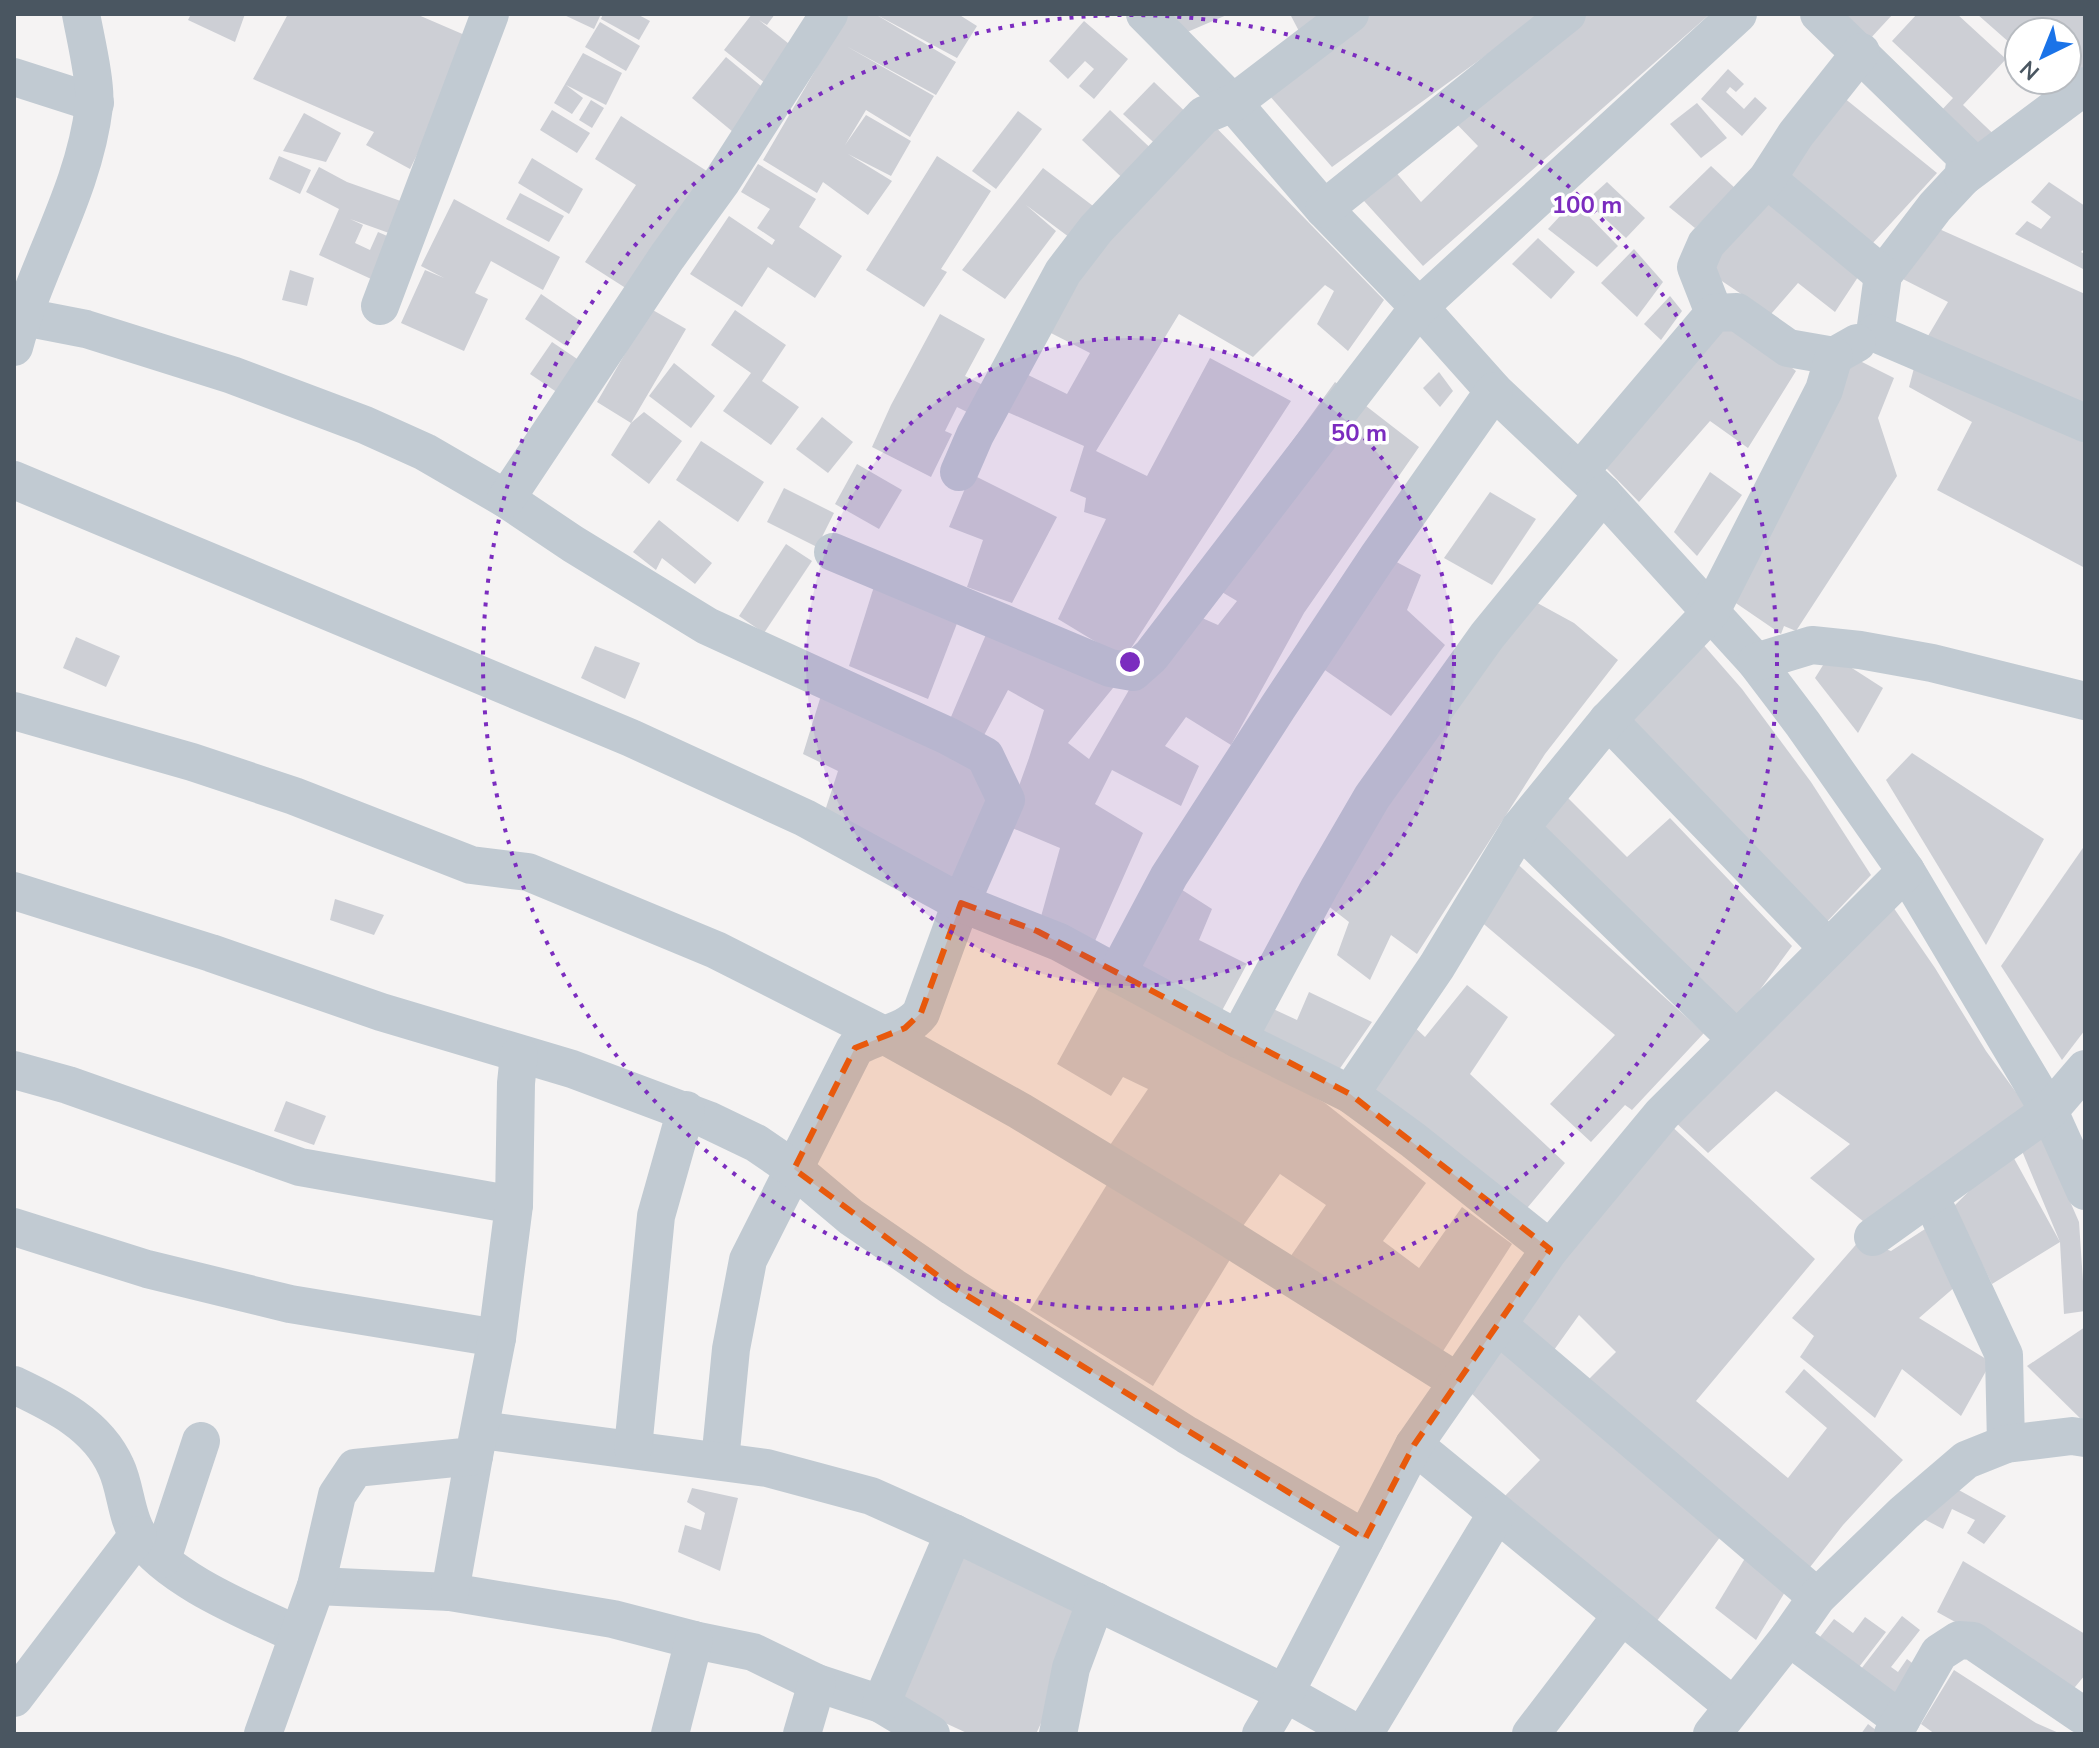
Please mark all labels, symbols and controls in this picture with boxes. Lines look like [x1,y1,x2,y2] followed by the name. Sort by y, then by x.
[2003,16,2083,96] north arrow
[2014,53,2046,86] text: N
[1552,189,1622,221] text: 100 m
[1331,417,1387,449] text: 50 m
[1116,648,1144,676] centre of rings

